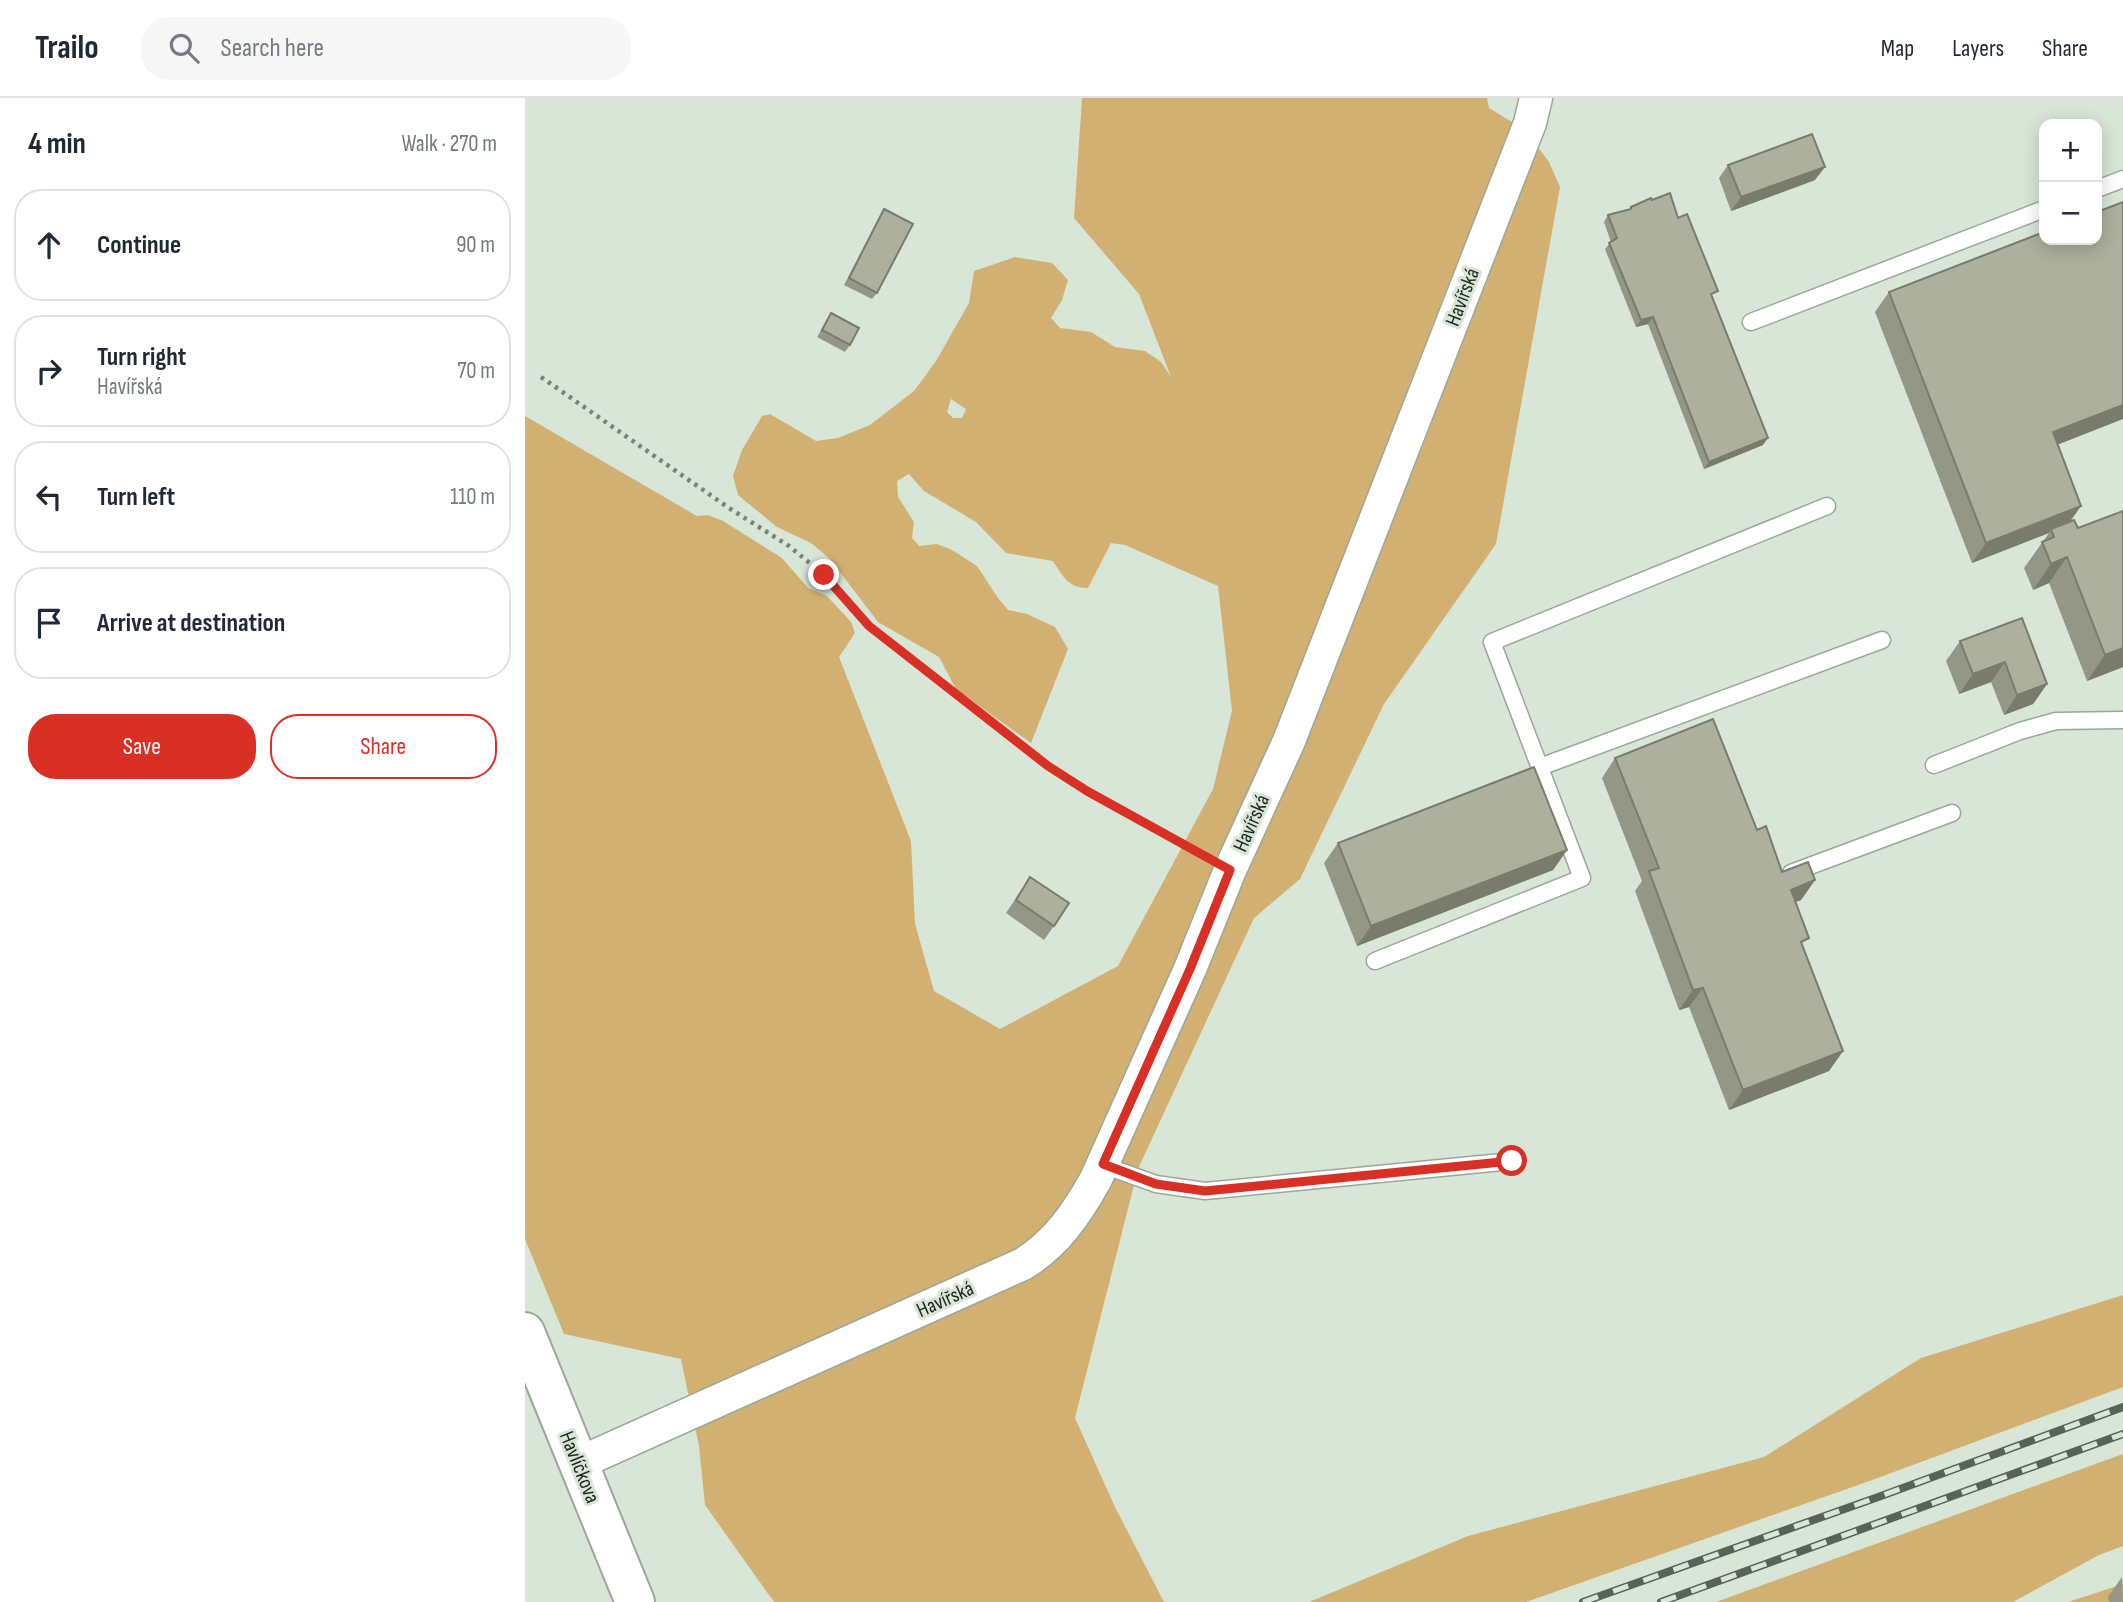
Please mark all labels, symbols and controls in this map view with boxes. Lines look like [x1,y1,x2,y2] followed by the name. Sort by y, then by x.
[141,17,631,80] search box
[35,28,99,68] text: Trailo
[165,29,203,67] icon: search
[221,33,324,64] text: Search here
[1881,34,1914,63] text: Map
[1952,34,2004,63] text: Layers
[2042,34,2088,63] text: Share
[2039,119,2102,245] map controls
[2039,119,2102,182] button: +
[28,126,86,162] text: 4 min
[402,130,497,158] text: Walk · 270 m
[2039,182,2102,245] button: −
[30,226,68,264] icon: ahead
[97,230,181,261] text: Continue
[456,231,495,259] text: 90 m
[1440,265,1485,330] street label: Havířská
[97,342,186,373] text: Turn right
[30,352,68,390] icon: right
[457,357,495,385] text: 70 m
[97,373,163,401] text: Havířská
[30,478,68,516] icon: left
[97,482,175,513] text: Turn left
[450,483,495,511] text: 110 m
[808,559,839,590] route end
[30,604,68,642] icon: arrive
[97,608,285,639] text: Arrive at destination
[28,714,256,779] button: Save
[270,714,497,779] button: Share
[1228,791,1275,856] street label: Havířská
[1496,1145,1527,1176] route start
[913,1276,978,1323] street label: Havířská
[554,1428,605,1507] street label: Havlíčkova

